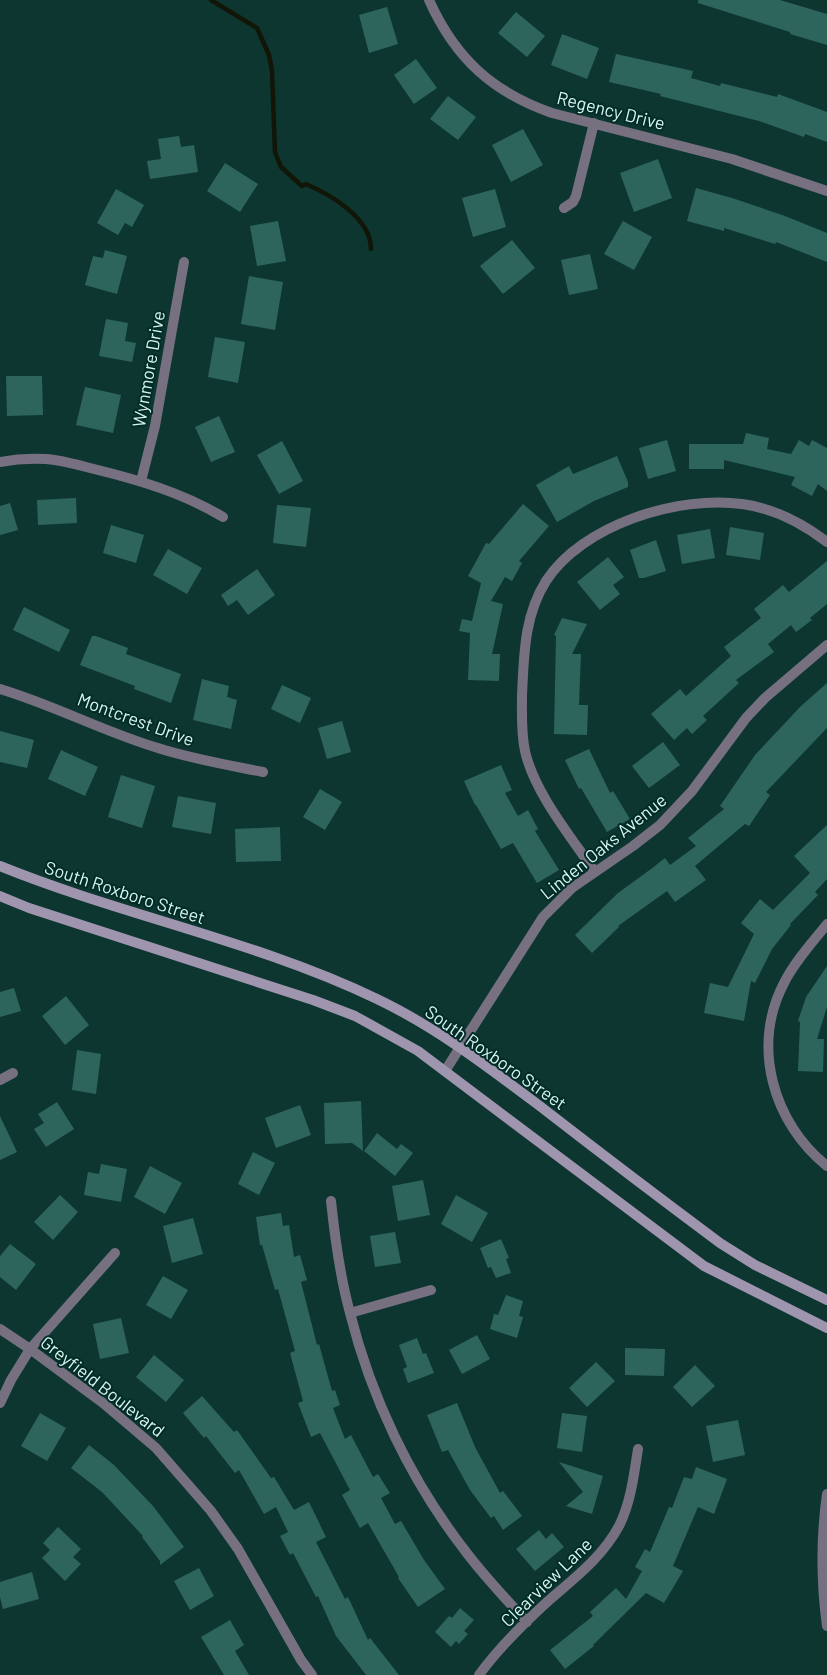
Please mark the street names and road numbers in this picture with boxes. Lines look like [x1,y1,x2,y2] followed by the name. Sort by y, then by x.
[555,86,667,134] street label: Regency Drive
[127,309,169,429] street label: Wynmore Drive
[75,688,197,750] street label: Montcrest Drive
[536,788,670,904] street label: Linden Oaks Avenue
[42,856,208,928] street label: South Roxboro Street
[421,1000,571,1114] street label: South Roxboro Street
[37,1331,169,1441] street label: Greyfield Boulevard
[496,1533,596,1631] street label: Clearview Lane

